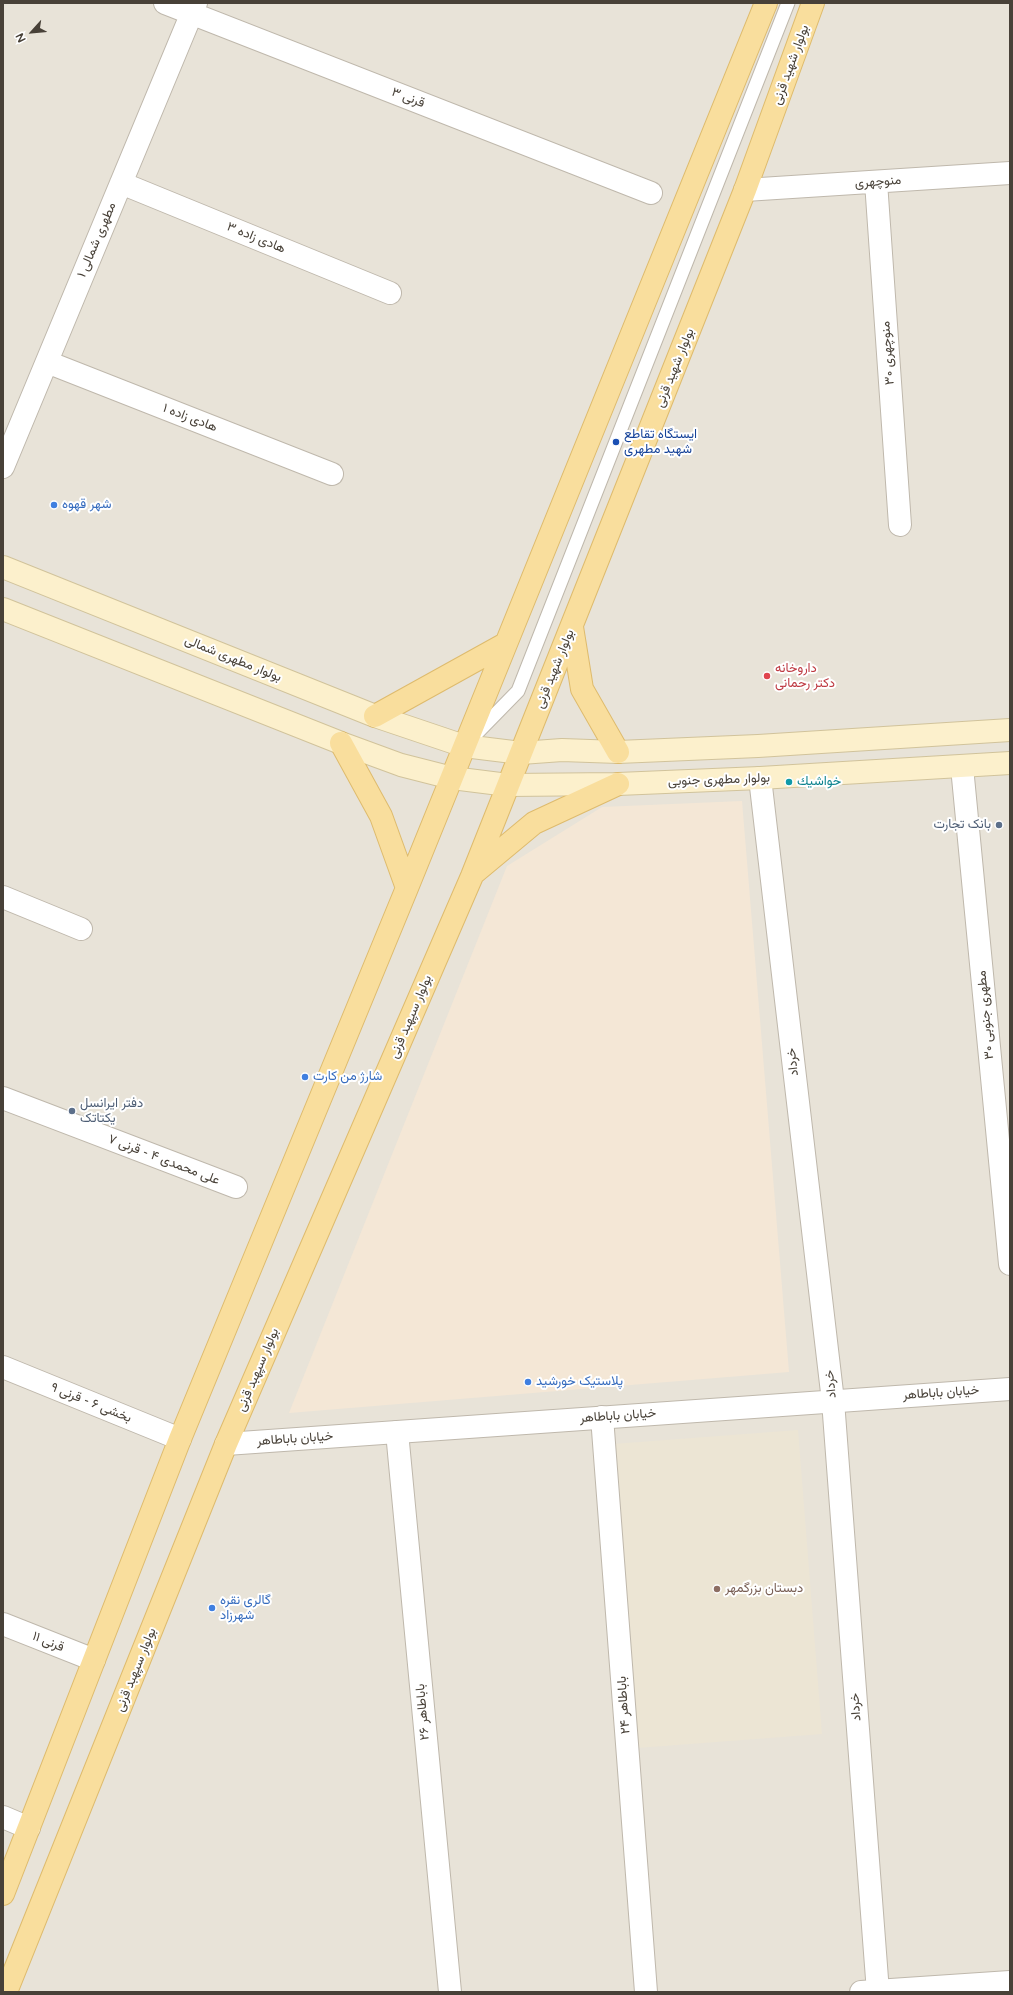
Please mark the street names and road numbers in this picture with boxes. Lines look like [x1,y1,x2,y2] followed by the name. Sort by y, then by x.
[769,23,813,107] street label: بولوار شهید قرنی
[389,85,427,111] street label: قرنی ۳
[854,173,902,191] street label: منوچهری
[74,200,120,280] street label: مطهری شمالی ۱
[224,219,288,257] street label: هادی زاده ۳
[878,321,898,385] street label: منوچهری ۳۰
[652,326,698,410] street label: بولوار شهید قرنی
[161,400,219,436] street label: هادی زاده ۱
[532,627,578,711] street label: بولوار شهید قرنی
[182,632,284,686] street label: بولوار مطهری شمالی
[668,770,770,790] street label: بولوار مطهری جنوبی
[974,970,998,1060] street label: مطهری جنوبی ۳۰
[386,973,436,1061] street label: بولوار سپهبد قرنی
[784,1047,802,1077] street label: خرداد
[106,1132,222,1188] street label: علی محمدی ۴ - قرنی ۷
[233,1326,283,1414] street label: بولوار سپهبد قرنی
[822,1369,840,1399] street label: خرداد
[48,1380,134,1426] street label: بخشی ۶ - قرنی ۹
[902,1383,980,1403] street label: خیابان باباطاهر
[579,1406,657,1426] street label: خیابان باباطاهر
[256,1429,334,1449] street label: خیابان باباطاهر
[112,1626,160,1714] street label: بولوار سپهبد قرنی
[30,1629,66,1655] street label: قرنی ۱۱
[614,1676,634,1734] street label: باباطاهر ۲۴
[413,1683,433,1741] street label: باباطاهر ۲۶
[847,1692,865,1722] street label: خرداد

